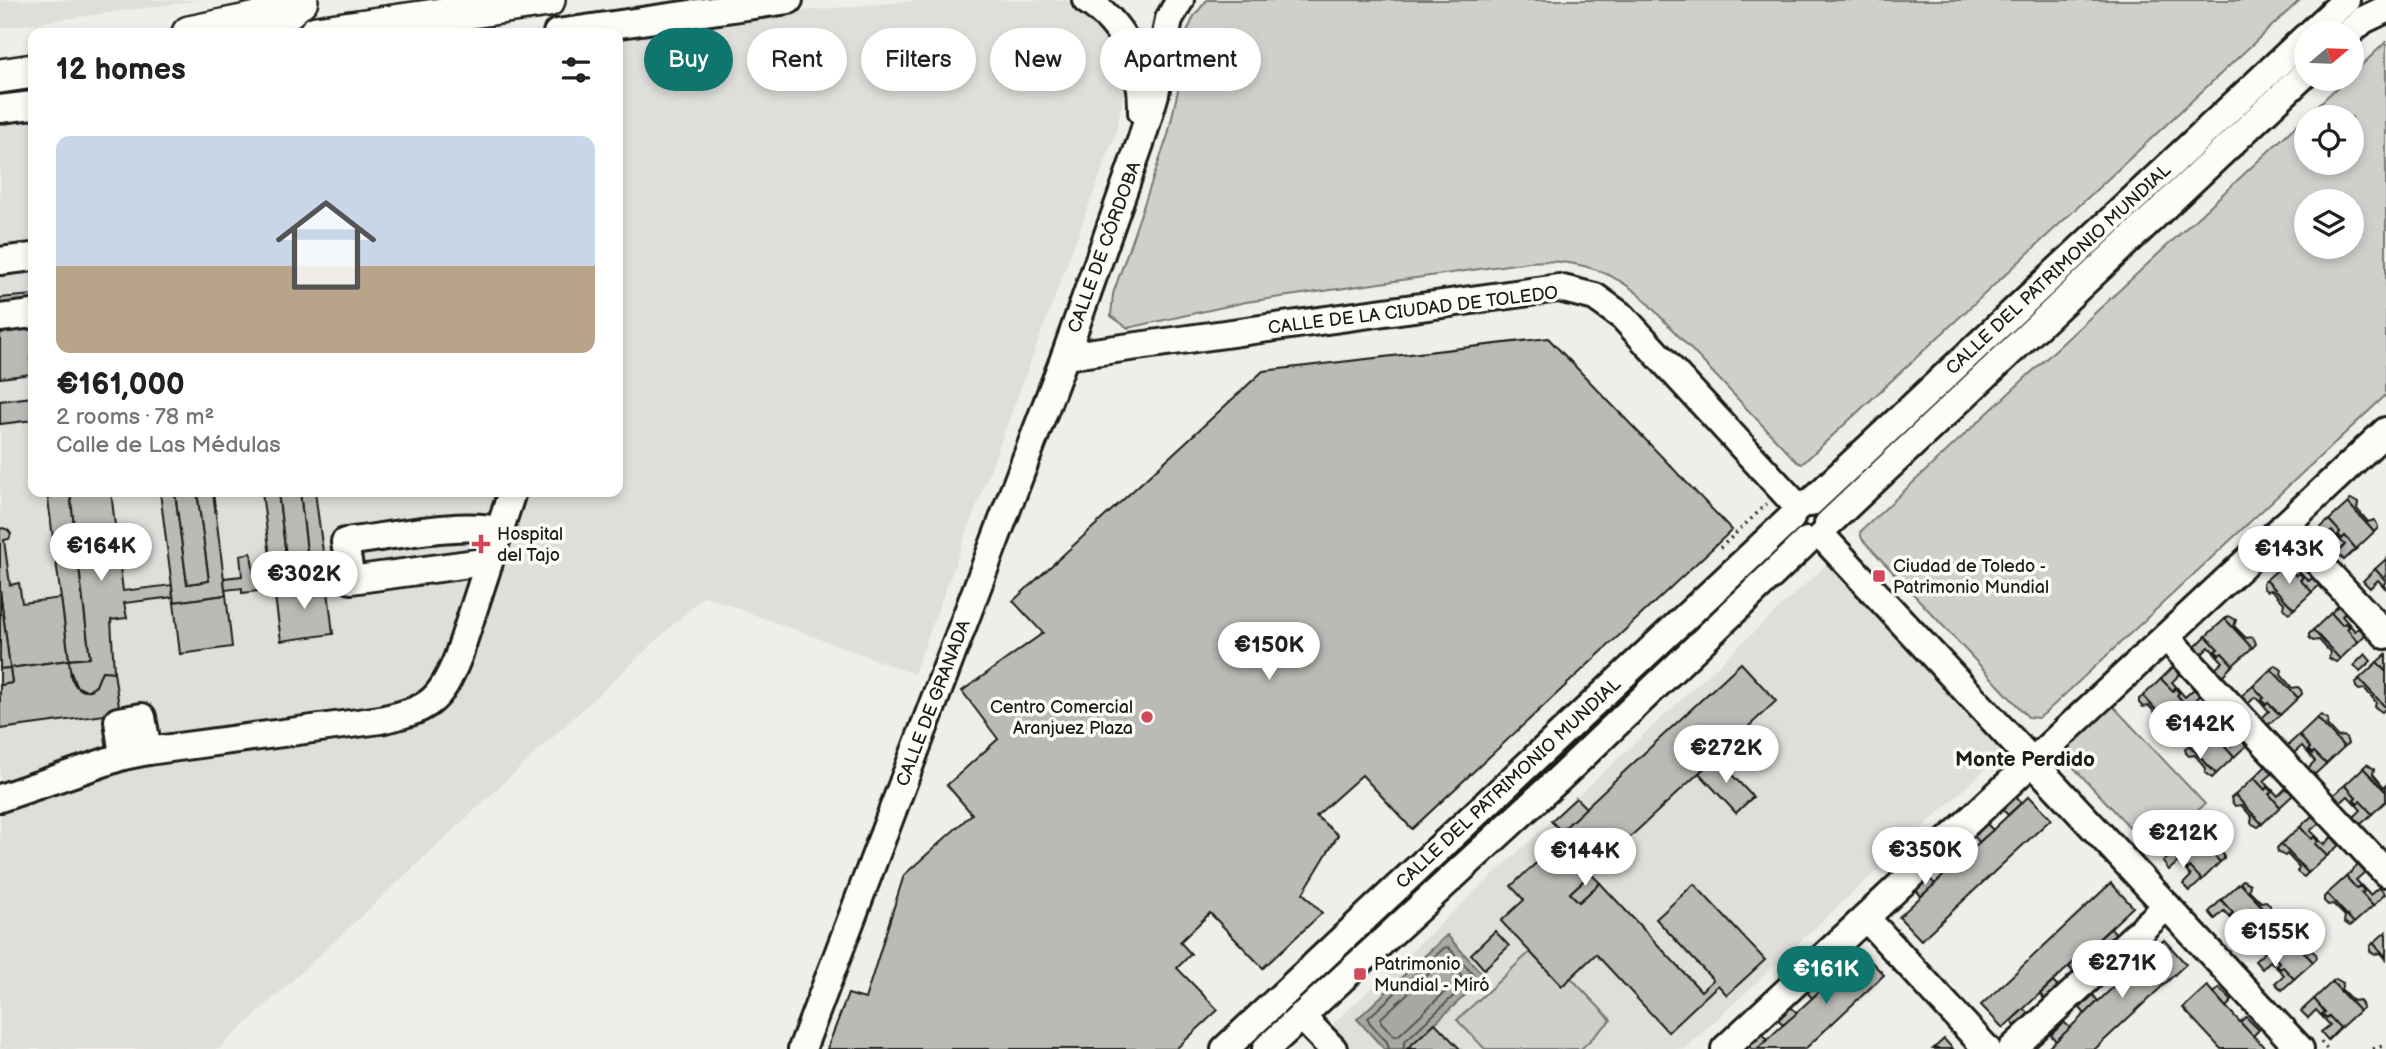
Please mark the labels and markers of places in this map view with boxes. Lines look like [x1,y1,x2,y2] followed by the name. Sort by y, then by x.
[52,524,150,583] pin: €164K
[497,524,563,566] place label: Hospital del Tajo
[2240,526,2338,586] pin: €143K
[471,534,491,554] marker: Hospital del Tajo
[255,552,353,611] pin: €302K
[1893,556,2049,598] place label: Ciudad de Toledo - Patrimonio Mundial
[1871,568,1887,584] marker: Ciudad de Toledo - Patrimonio Mundial
[1220,622,1318,682] pin: €150K
[990,697,1133,739] place label: Centro Comercial Aranjuez Plaza
[2151,702,2249,761] pin: €142K
[1139,709,1155,725] marker: Centro Comercial Aranjuez Plaza
[1677,726,1775,785] pin: €272K
[2134,810,2232,870] pin: €212K
[1536,828,1634,888] pin: €144K
[1876,828,1974,887] pin: €350K
[2226,909,2324,969] pin: €155K
[2073,940,2171,1000] pin: €271K
[1777,946,1875,1006] pin: €161K
[1374,954,1489,996] place label: Patrimonio Mundial - Miró
[1352,966,1368,982] marker: Patrimonio Mundial - Miró

